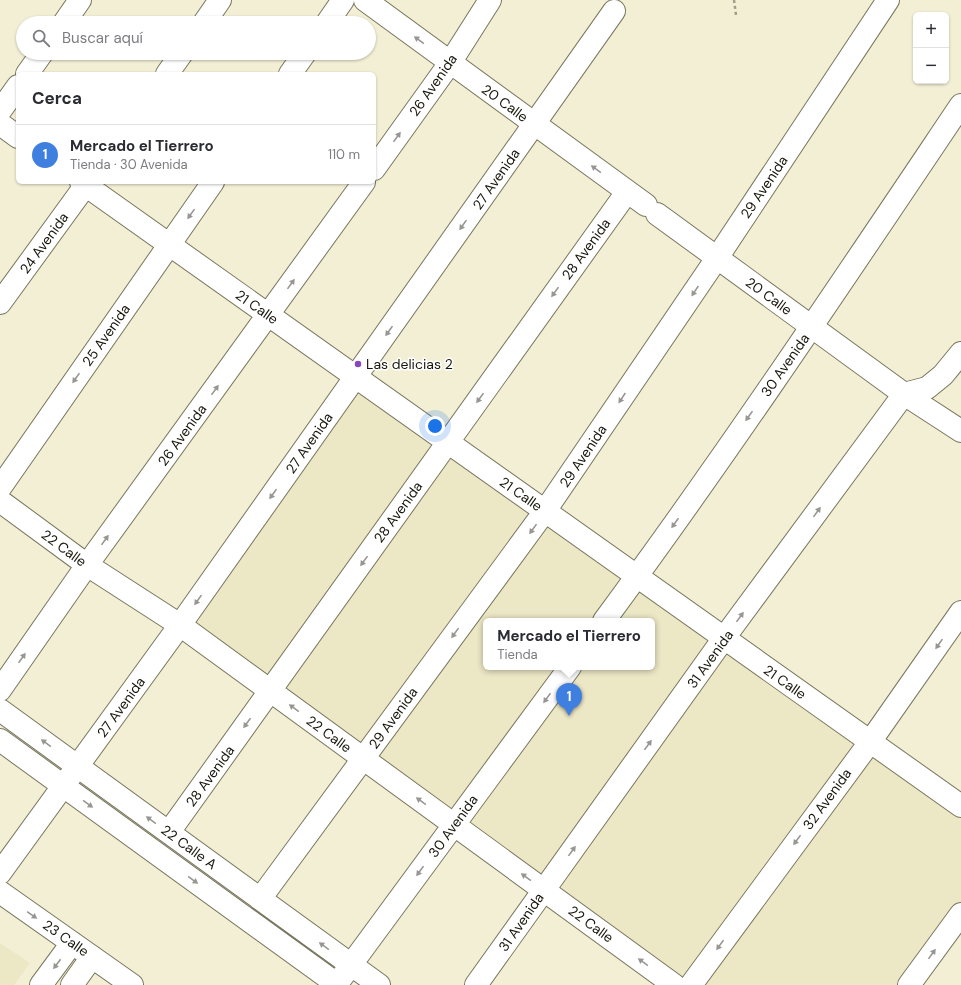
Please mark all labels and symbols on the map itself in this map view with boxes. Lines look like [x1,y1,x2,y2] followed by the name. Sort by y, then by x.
[413,35,424,44] one-way arrow
[405,50,461,120] street label: 26 Avenida
[478,80,532,126] street label: 20 Calle
[393,132,401,142] one-way arrow
[468,145,524,213] street label: 27 Avenida
[736,152,792,222] street label: 29 Avenida
[590,165,601,173] one-way arrow
[187,208,195,219] one-way arrow
[16,209,72,277] street label: 24 Avenida
[558,215,614,283] street label: 28 Avenida
[459,219,467,230] one-way arrow
[742,273,796,319] street label: 20 Calle
[287,279,295,290] one-way arrow
[691,285,699,296] one-way arrow
[232,286,282,328] street label: 21 Calle
[552,287,560,297] one-way arrow
[78,300,134,370] street label: 25 Avenida
[385,326,393,336] one-way arrow
[757,330,813,400] street label: 30 Avenida
[366,355,453,373] place label: Las delicias 2
[353,359,363,369] marker: Las delicias 2
[72,373,80,383] one-way arrow
[211,384,219,395] one-way arrow
[476,392,484,403] one-way arrow
[618,393,626,403] one-way arrow
[154,401,210,469] street label: 26 Avenida
[281,409,337,477] street label: 27 Avenida
[745,411,753,421] one-way arrow
[425,416,445,436] your location
[555,421,611,491] street label: 29 Avenida
[496,473,546,515] street label: 21 Calle
[370,478,426,546] street label: 28 Avenida
[269,489,277,499] one-way arrow
[813,507,821,518] one-way arrow
[671,517,679,528] one-way arrow
[528,523,537,534] one-way arrow
[38,526,90,571] street label: 22 Calle
[101,535,109,545] one-way arrow
[360,555,368,566] one-way arrow
[194,595,202,605] one-way arrow
[736,612,744,622] one-way arrow
[683,626,737,692] street label: 31 Avenida
[452,628,460,638] one-way arrow
[935,638,943,649] one-way arrow
[18,652,26,663] one-way arrow
[760,661,810,703] street label: 21 Calle
[93,673,149,741] street label: 27 Avenida
[556,683,582,716] pin: 1
[365,684,421,752] street label: 29 Avenida
[543,693,551,704] one-way arrow
[288,704,299,712] one-way arrow
[303,712,355,757] street label: 22 Calle
[243,718,251,729] one-way arrow
[41,739,52,747] one-way arrow
[644,740,652,750] one-way arrow
[182,742,238,810] street label: 28 Avenida
[799,765,855,833] street label: 32 Avenida
[424,791,482,861] street label: 30 Avenida
[416,797,427,805] one-way arrow
[83,800,94,808] one-way arrow
[146,816,157,824] one-way arrow
[158,821,220,873] street label: 22 Calle A
[793,835,801,846] one-way arrow
[568,845,576,856] one-way arrow
[416,865,424,876] one-way arrow
[521,873,532,881] one-way arrow
[188,876,199,884] one-way arrow
[494,889,548,955] street label: 31 Avenida
[565,902,617,947] street label: 22 Calle
[27,910,37,918] one-way arrow
[40,916,92,960] street label: 23 Calle
[717,940,725,950] one-way arrow
[319,942,330,950] one-way arrow
[928,948,936,959] one-way arrow
[637,958,648,966] one-way arrow
[53,959,61,969] one-way arrow

